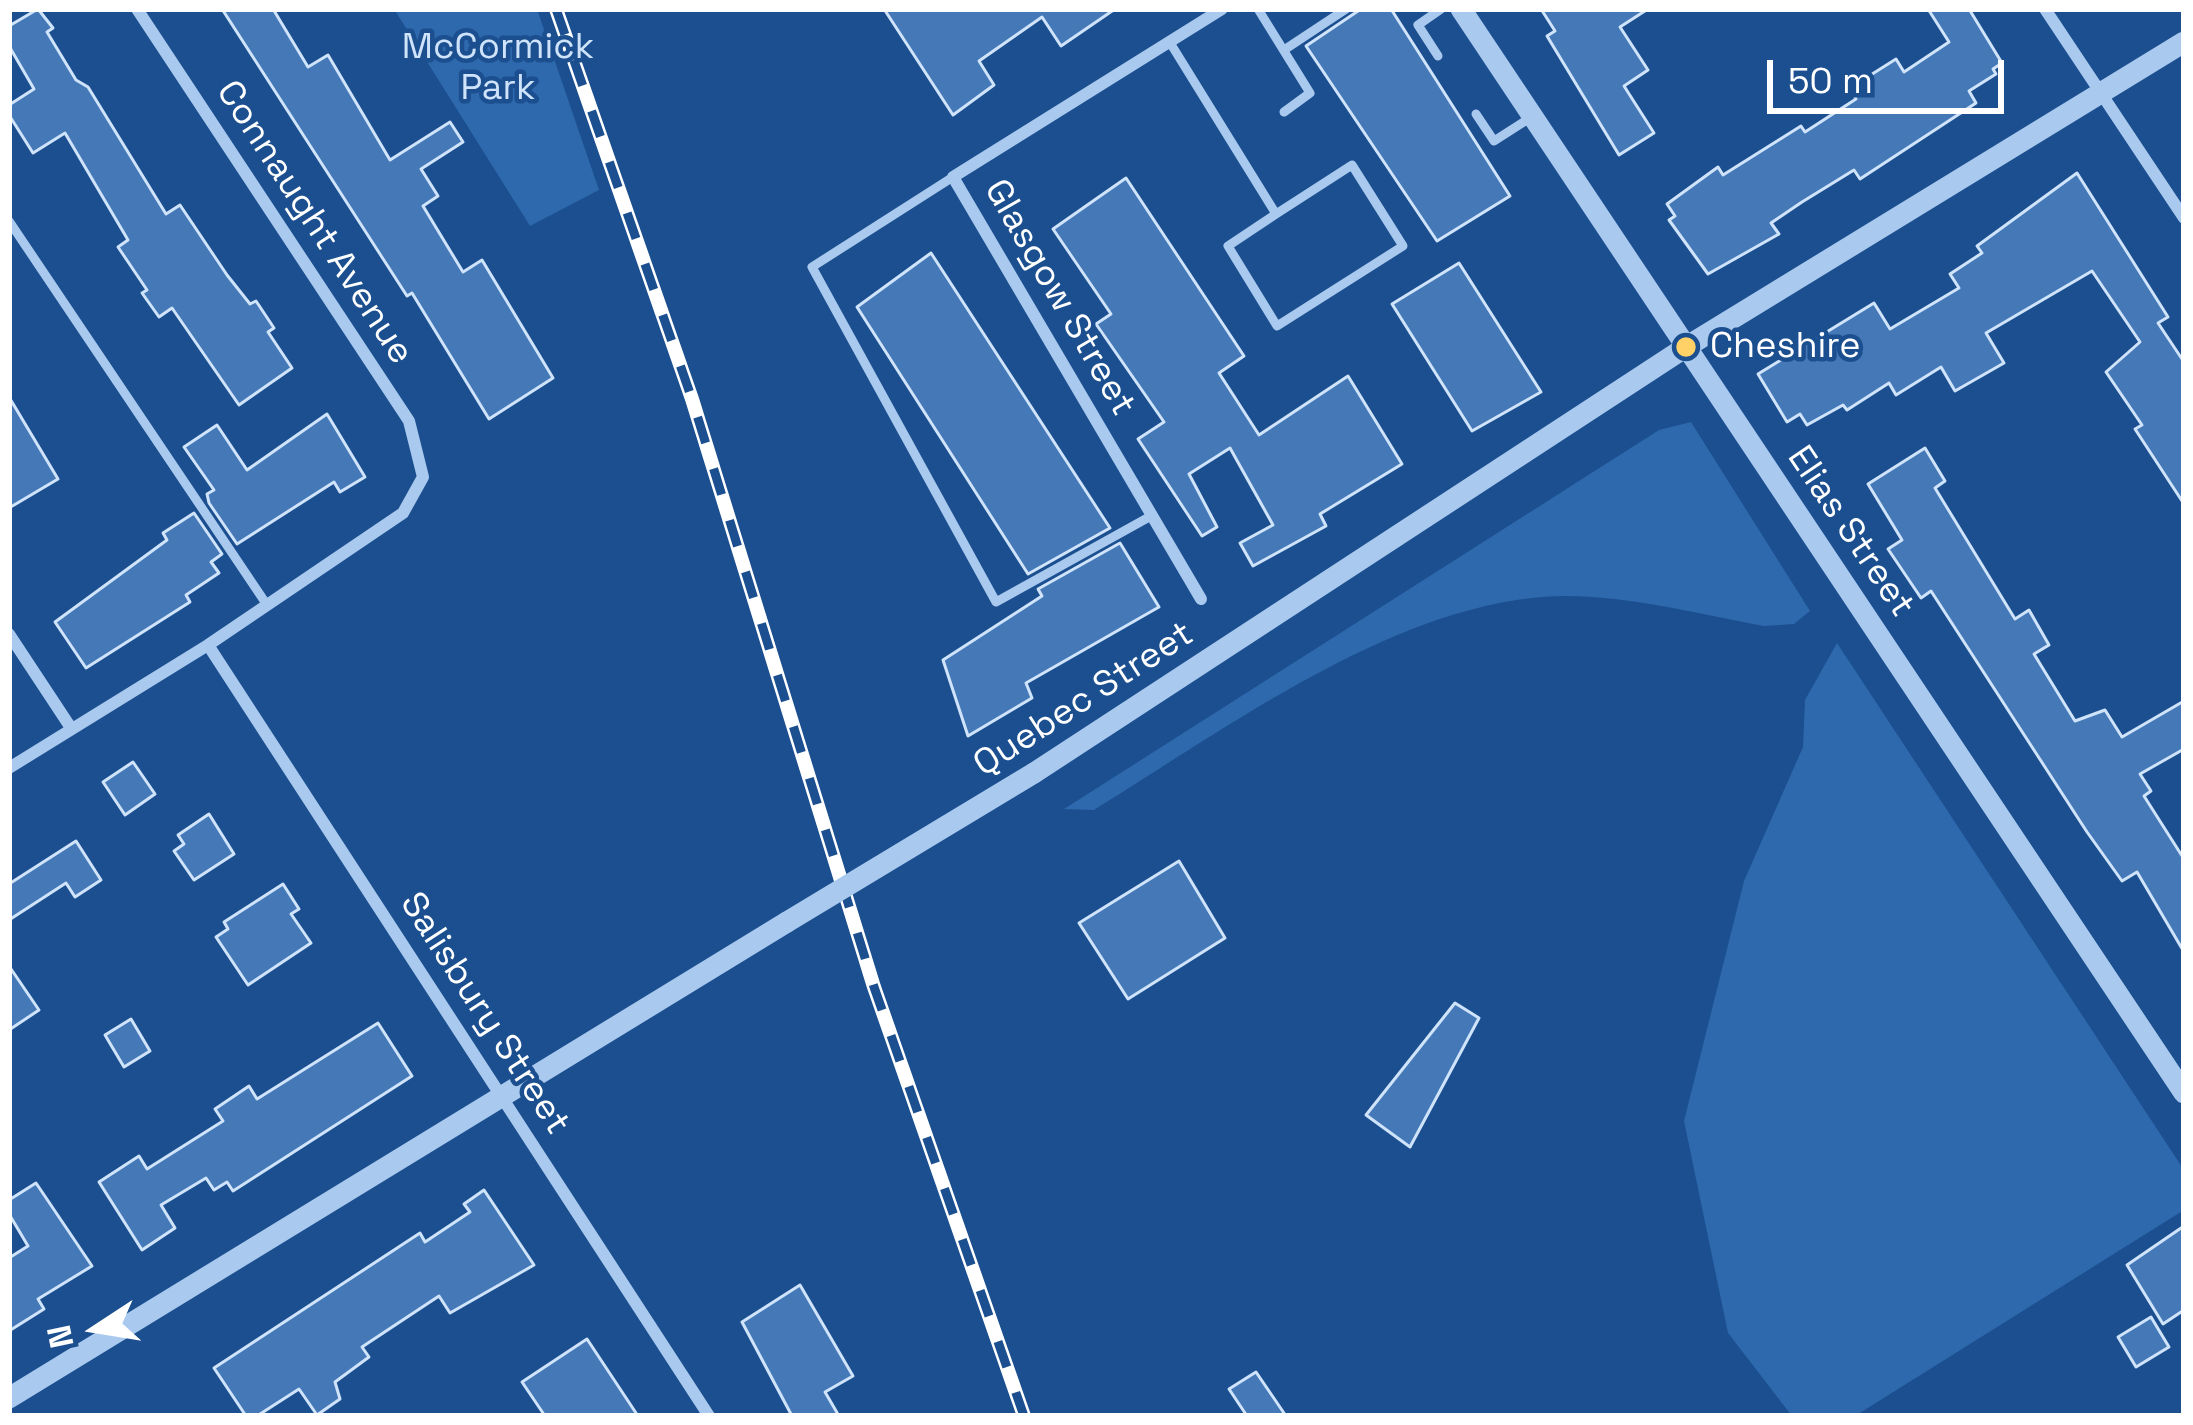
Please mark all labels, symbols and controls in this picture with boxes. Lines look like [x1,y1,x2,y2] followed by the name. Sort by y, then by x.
[402,26,594,111] park label: McCormick Park
[1773,36,2010,110] scale bar
[1788,58,1873,104] text: 50 m
[206,73,422,373] street label: Connaught Avenue
[974,172,1144,424] street label: Glasgow Street
[1710,325,1861,369] place label: Cheshire
[1673,334,1699,360] marker: Cheshire
[1777,438,1923,626] street label: Elias Street
[966,613,1202,787] street label: Quebec Street
[390,885,578,1143] street label: Salisbury Street
[36,1269,156,1389] north arrow
[38,1321,84,1352] text: N

